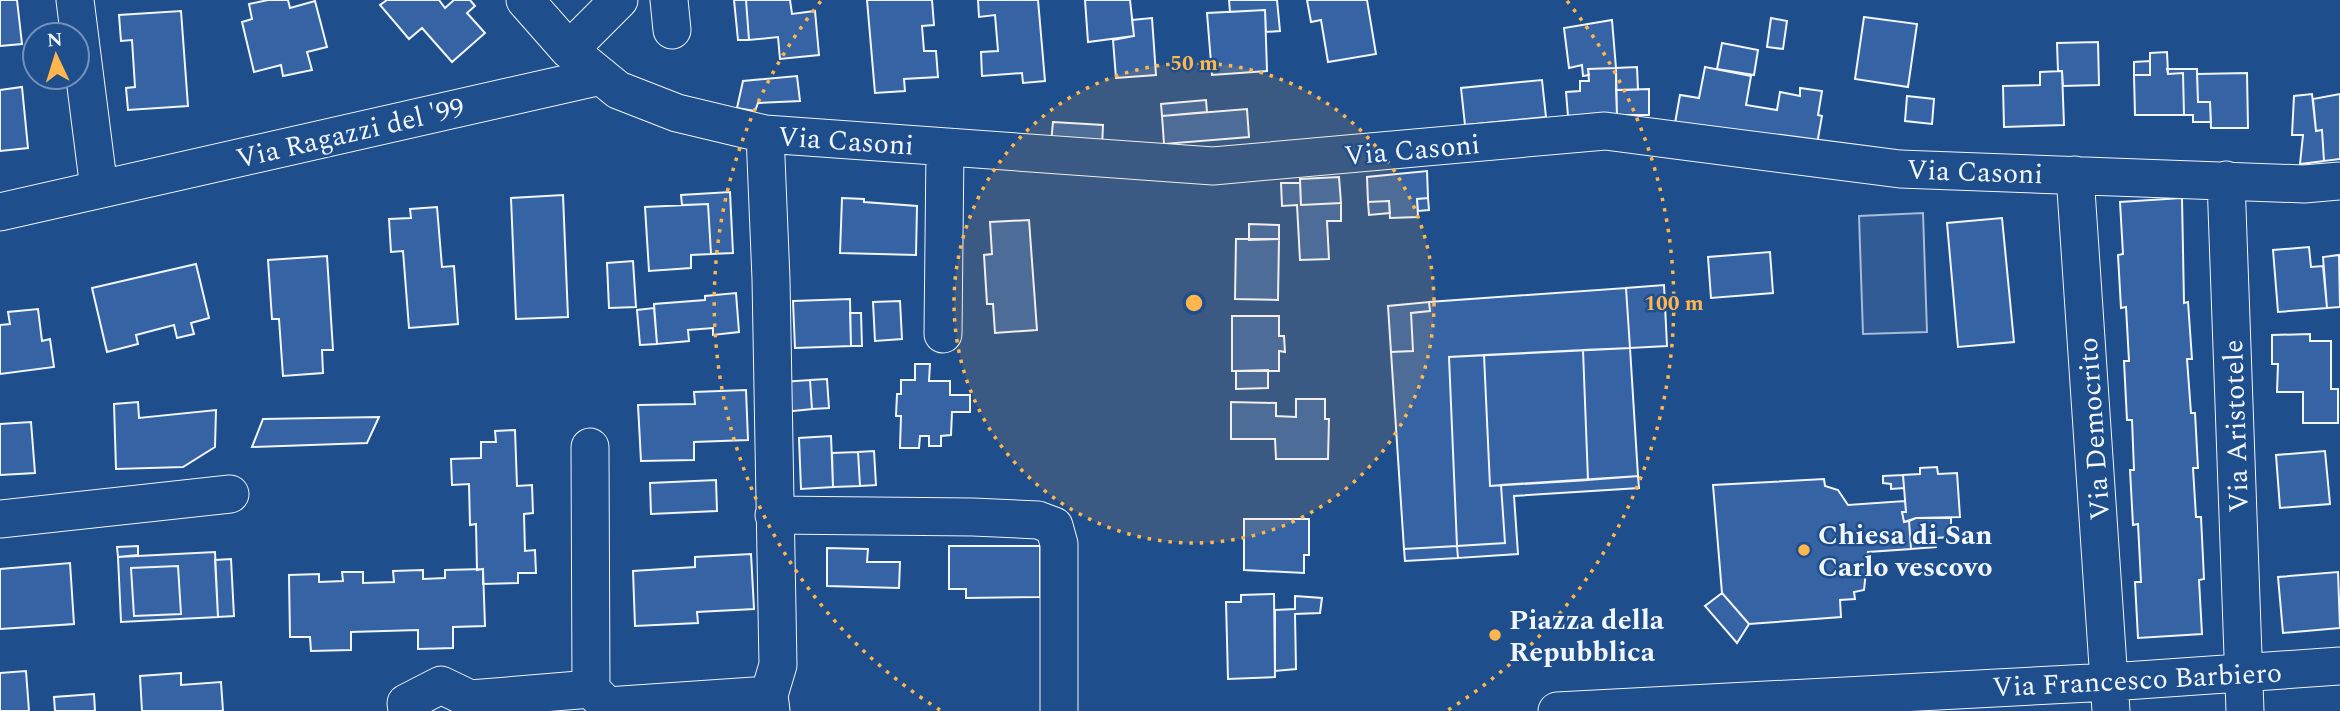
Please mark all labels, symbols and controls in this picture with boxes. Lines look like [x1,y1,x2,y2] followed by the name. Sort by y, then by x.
[21,21,91,91] north arrow
[46,26,64,56] text: N
[1170,48,1218,80] text: 50 m
[232,86,469,181] street label: Via Ragazzi del '99
[776,115,915,168] street label: Via Casoni
[1342,123,1482,178] street label: Via Casoni
[1906,149,2044,196] street label: Via Casoni
[1644,288,1704,320] text: 100 m
[1182,291,1206,315] centre of rings
[2067,336,2122,522] street label: Via Democrito
[2212,339,2261,513] street label: Via Aristotele
[1818,514,1993,589] place label: Chiesa di San Carlo vescovo
[1796,542,1812,558] marker: Chiesa di San Carlo vescovo
[1509,599,1665,674] place label: Piazza della Repubblica
[1487,627,1503,643] marker: Piazza della Repubblica
[1991,651,2283,710] street label: Via Francesco Barbiero

